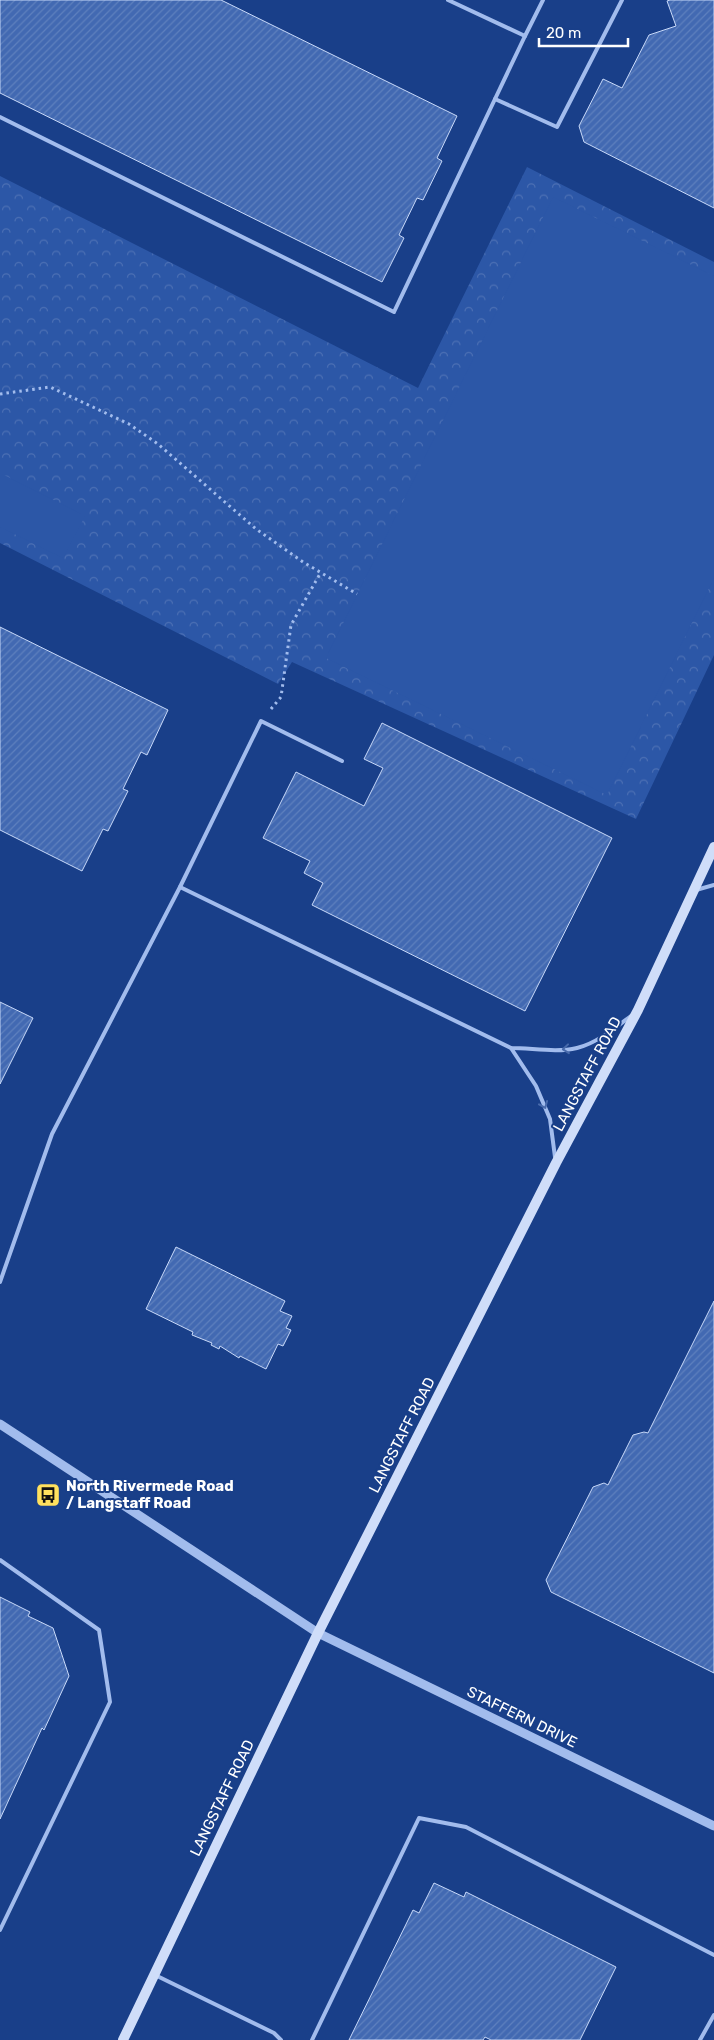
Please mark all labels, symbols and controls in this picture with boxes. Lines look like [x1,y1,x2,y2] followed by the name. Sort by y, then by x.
[539,15,628,47] scale bar
[546,24,581,42] text: 20 m
[549,1014,625,1134] street label: LANGSTAFF ROAD
[562,1043,570,1054] one-way arrow
[538,1100,549,1109] one-way arrow
[365,1374,439,1496] street label: LANGSTAFF ROAD
[66,1477,234,1512] place label: North Rivermede Road / Langstaff Road
[35,1482,61,1508] bus stop icon: North Rivermede Road / Langstaff Road
[464,1682,580,1752] street label: STAFFERN DRIVE
[186,1737,258,1859] street label: LANGSTAFF ROAD

